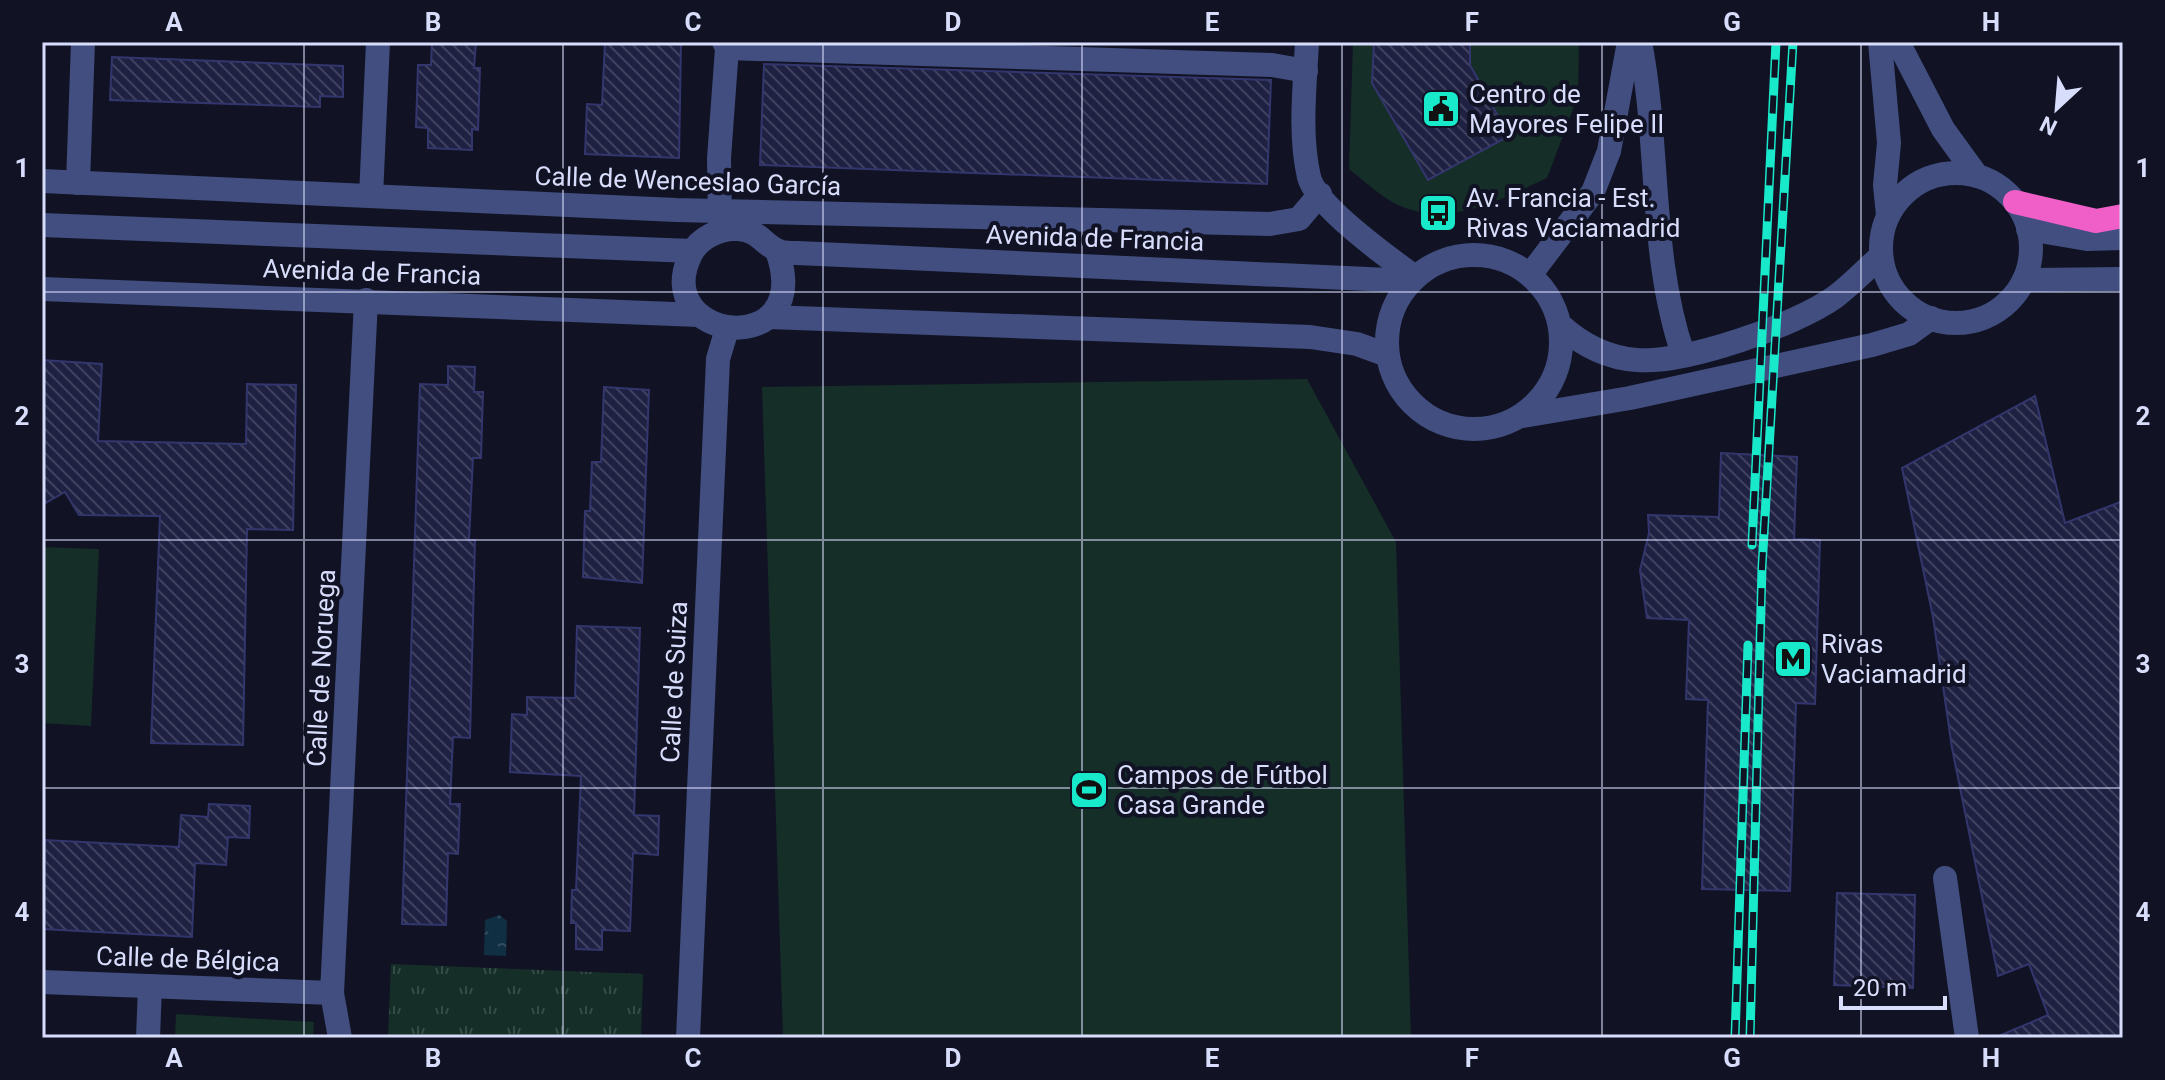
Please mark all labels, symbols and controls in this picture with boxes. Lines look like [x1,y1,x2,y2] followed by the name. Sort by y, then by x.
[165,7,183,37] text: A
[425,7,441,37] text: B
[684,7,702,37] text: C
[945,7,961,37] text: D
[1205,7,1220,37] text: E
[1465,7,1479,37] text: F
[1723,7,1741,37] text: G
[1982,7,2000,37] text: H
[2017,68,2097,148] north arrow
[1469,79,1664,139] place label: Centro de Mayores Felipe II
[1420,88,1462,130] public building icon: Centro de Mayores Felipe II
[2036,111,2061,140] text: N
[15,153,29,183] text: 1
[2136,153,2150,183] text: 1
[534,161,842,201] street label: Calle de Wenceslao García
[1466,183,1680,243] place label: Av. Francia - Est. Rivas Vaciamadrid
[1417,192,1459,234] bus stop icon: Av. Francia - Est. Rivas Vaciamadrid
[985,219,1205,257] street label: Avenida de Francia
[262,253,482,291] street label: Avenida de Francia
[15,401,29,431] text: 2
[2136,401,2150,431] text: 2
[301,568,341,768] street label: Calle de Noruega
[655,600,693,764] street label: Calle de Suiza
[1821,629,1967,689] place label: Rivas Vaciamadrid
[1772,638,1814,680] metro station icon: Rivas Vaciamadrid
[15,649,29,679] text: 3
[2136,649,2150,679] text: 3
[1117,760,1328,820] place label: Campos de Fútbol Casa Grande
[1068,769,1110,811] sports icon: Campos de Fútbol Casa Grande
[15,897,30,927] text: 4
[2136,897,2151,927] text: 4
[96,941,280,977] street label: Calle de Bélgica
[1841,960,1945,1010] scale bar
[1853,974,1907,1002] text: 20 m
[165,1043,183,1073] text: A
[425,1043,441,1073] text: B
[684,1043,702,1073] text: C
[945,1043,961,1073] text: D
[1205,1043,1220,1073] text: E
[1465,1043,1479,1073] text: F
[1723,1043,1741,1073] text: G
[1982,1043,2000,1073] text: H

